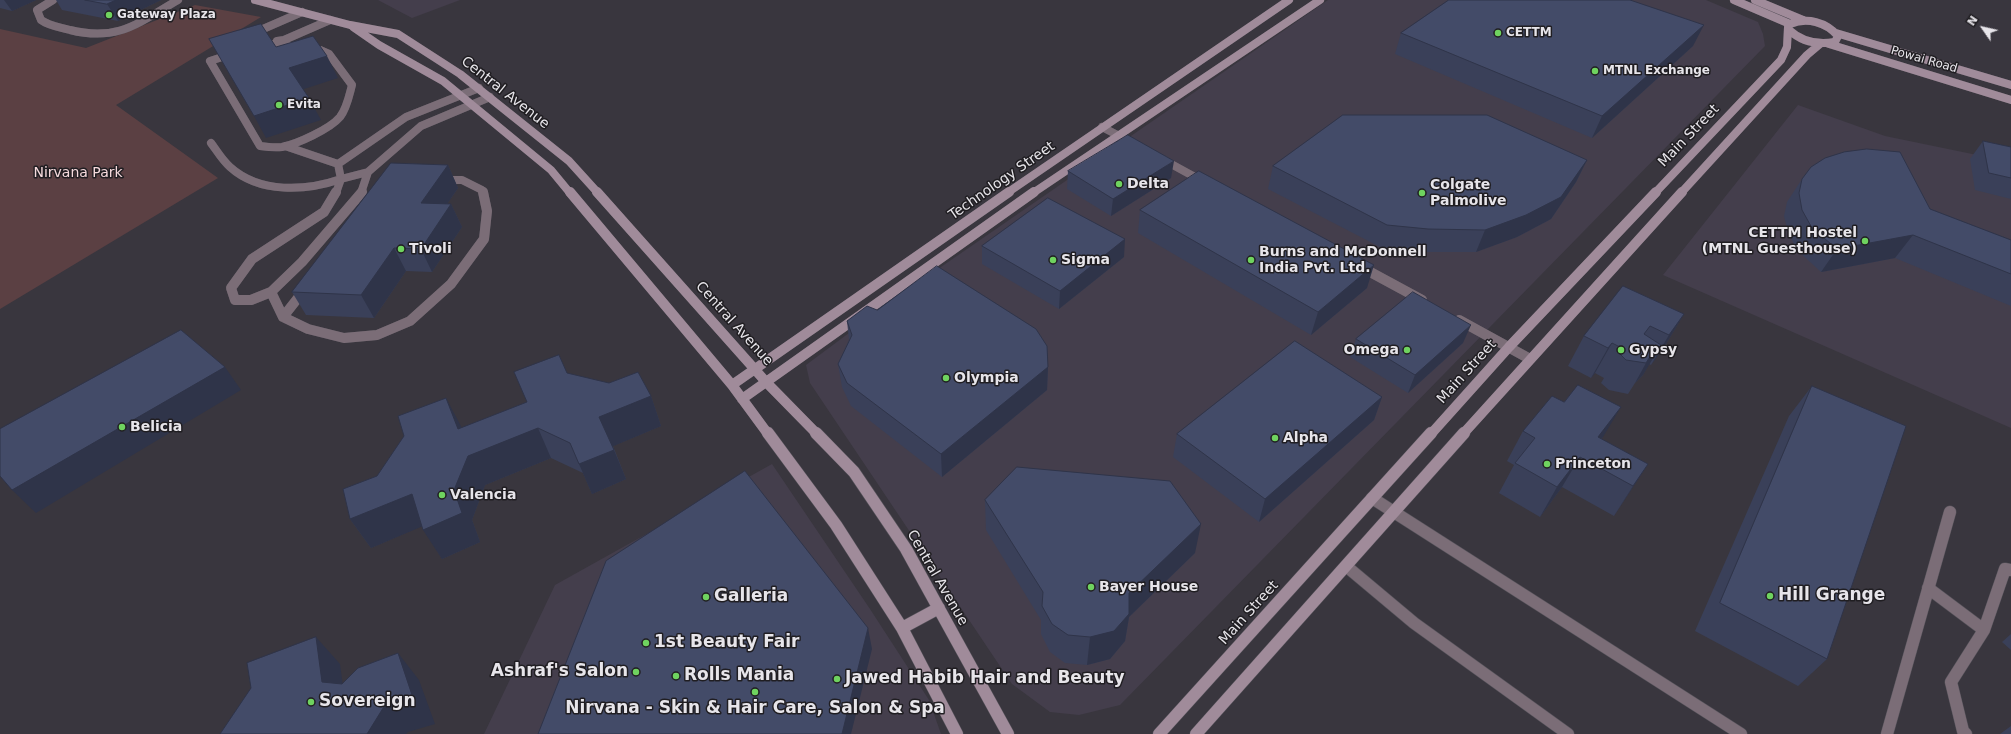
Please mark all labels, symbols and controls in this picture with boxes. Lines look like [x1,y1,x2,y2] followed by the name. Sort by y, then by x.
[117,8,216,22] place label: Gateway Plaza
[1963,8,2003,48] north arrow
[104,10,114,20] marker: Gateway Plaza
[1965,14,1981,28] text: N
[1506,26,1552,40] place label: CETTM
[1493,28,1503,38] marker: CETTM
[1889,44,1959,76] street label: Powai Road
[457,53,553,133] street label: Central Avenue
[1603,64,1710,78] place label: MTNL Exchange
[1590,66,1600,76] marker: MTNL Exchange
[287,98,321,112] place label: Evita
[274,100,284,110] marker: Evita
[1655,101,1723,171] street label: Main Street
[946,138,1058,224] street label: Technology Street
[33,165,123,181] park label: Nirvana Park
[1127,176,1169,192] place label: Delta
[1430,177,1507,210] place label: Colgate Palmolive
[1114,179,1124,189] marker: Delta
[1417,188,1427,198] marker: Colgate Palmolive
[1702,225,1857,258] place label: CETTM Hostel (MTNL Guesthouse)
[1860,236,1870,246] marker: CETTM Hostel (MTNL Guesthouse)
[409,241,452,257] place label: Tivoli
[396,244,406,254] marker: Tivoli
[1259,244,1427,276] place label: Burns and McDonnell India Pvt. Ltd.
[1061,252,1110,268] place label: Sigma
[1048,255,1058,265] marker: Sigma
[1246,255,1256,265] marker: Burns and McDonnell India Pvt. Ltd.
[692,278,776,370] street label: Central Avenue
[1434,337,1500,407] street label: Main Street
[1344,342,1399,358] place label: Omega
[1629,342,1677,358] place label: Gypsy
[1402,345,1412,355] marker: Omega
[1616,345,1626,355] marker: Gypsy
[954,370,1019,386] place label: Olympia
[941,373,951,383] marker: Olympia
[130,419,182,435] place label: Belicia
[117,422,127,432] marker: Belicia
[1283,430,1328,446] place label: Alpha
[1270,433,1280,443] marker: Alpha
[1555,456,1631,472] place label: Princeton
[1542,459,1552,469] marker: Princeton
[450,487,516,503] place label: Valencia
[437,490,447,500] marker: Valencia
[903,527,971,629] street label: Central Avenue
[1216,578,1282,648] street label: Main Street
[1099,579,1198,595] place label: Bayer House
[1086,582,1096,592] marker: Bayer House
[1778,586,1885,606] place label: Hill Grange
[714,587,788,607] place label: Galleria
[1765,591,1775,601] marker: Hill Grange
[701,592,711,602] marker: Galleria
[654,633,799,653] place label: 1st Beauty Fair
[641,638,651,648] marker: 1st Beauty Fair
[491,662,628,682] place label: Ashraf's Salon
[684,666,794,686] place label: Rolls Mania
[631,667,641,677] marker: Ashraf's Salon
[845,669,1125,689] place label: Jawed Habib Hair and Beauty
[671,671,681,681] marker: Rolls Mania
[832,674,842,684] marker: Jawed Habib Hair and Beauty
[750,687,760,697] marker: Nirvana - Skin & Hair Care, Salon & Spa
[319,692,416,712] place label: Sovereign
[306,697,316,707] marker: Sovereign
[565,699,945,719] place label: Nirvana - Skin & Hair Care, Salon & Spa

